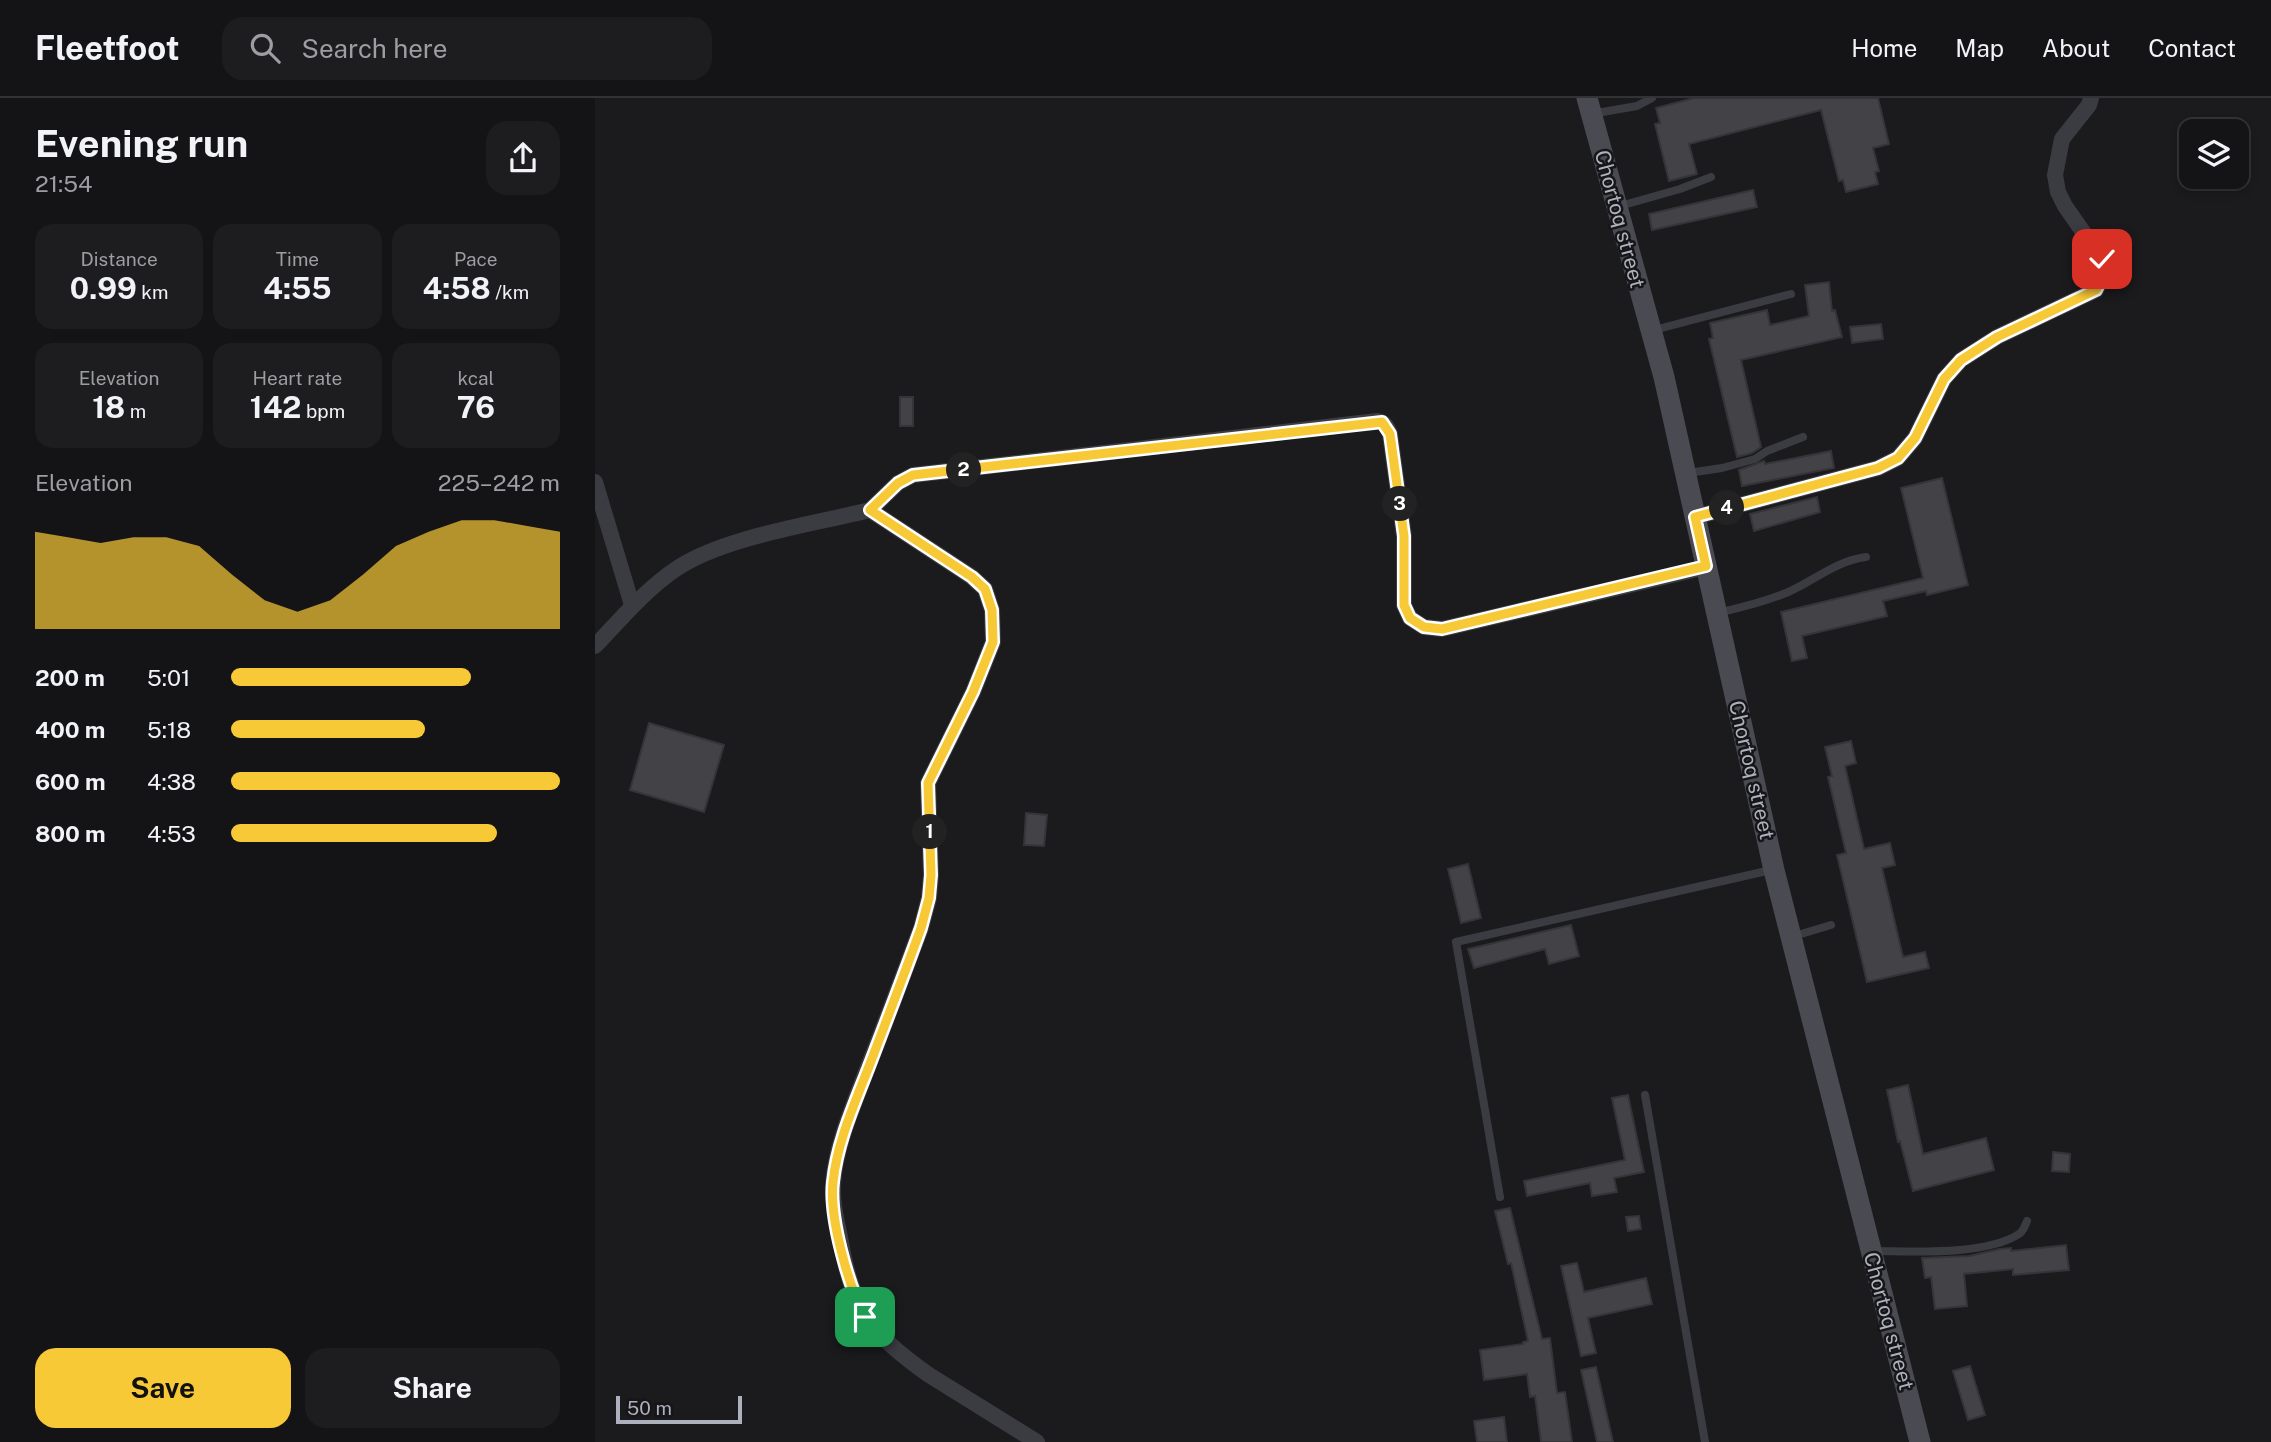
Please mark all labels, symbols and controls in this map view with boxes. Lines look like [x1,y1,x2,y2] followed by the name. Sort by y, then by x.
[222,17,712,80] search box
[35,29,180,67] text: Fleetfoot
[246,29,284,67] icon: search
[302,33,448,64] text: Search here
[1851,34,1917,62] text: Home
[1955,34,2004,62] text: Map
[2042,34,2110,62] text: About
[2148,34,2236,62] text: Contact
[2179,119,2249,189] map controls
[2179,119,2249,189] button: layers
[35,121,248,166] text: Evening run
[486,121,560,195] button: share
[1590,147,1650,291] street label: Chortoq street
[35,170,92,197] text: 21:54
[2072,229,2132,289] pin
[2083,240,2121,278] icon: check
[81,248,158,270] text: Distance
[276,248,319,270] text: Time
[454,248,498,270] text: Pace
[70,270,137,306] text: 0.99
[263,270,332,306] text: 4:55
[423,270,491,306] text: 4:58
[137,281,168,303] text: km
[491,281,529,303] text: /km
[79,367,159,389] text: Elevation
[253,367,342,389] text: Heart rate
[457,367,494,389] text: kcal
[92,389,125,425] text: 18
[250,389,301,425] text: 142
[457,389,495,425] text: 76
[125,400,146,422] text: m
[301,400,345,422] text: bpm
[947,452,981,488] pin: 2
[957,458,970,480] text: 2
[35,469,133,496] text: Elevation
[438,469,560,496] text: 225–242 m
[1383,486,1417,522] pin: 3
[1709,490,1745,526] pin: 4
[1393,492,1406,514] text: 3
[1720,496,1733,518] text: 4
[35,664,105,691] text: 200 m
[147,664,190,691] text: 5:01
[1724,698,1780,842] street label: Chortoq street
[35,716,105,743] text: 400 m
[147,716,191,743] text: 5:18
[35,768,105,795] text: 600 m
[147,768,196,795] text: 4:38
[913,814,947,850] pin: 1
[35,820,106,847] text: 800 m
[147,820,196,847] text: 4:53
[925,820,934,842] text: 1
[1859,1249,1919,1393] street label: Chortoq street
[835,1287,895,1347] pin
[846,1298,884,1336] icon: arrive
[35,1348,291,1428] button: Save
[305,1348,560,1428] button: Share
[616,1393,742,1425] scale bar
[627,1397,672,1419] text: 50 m

